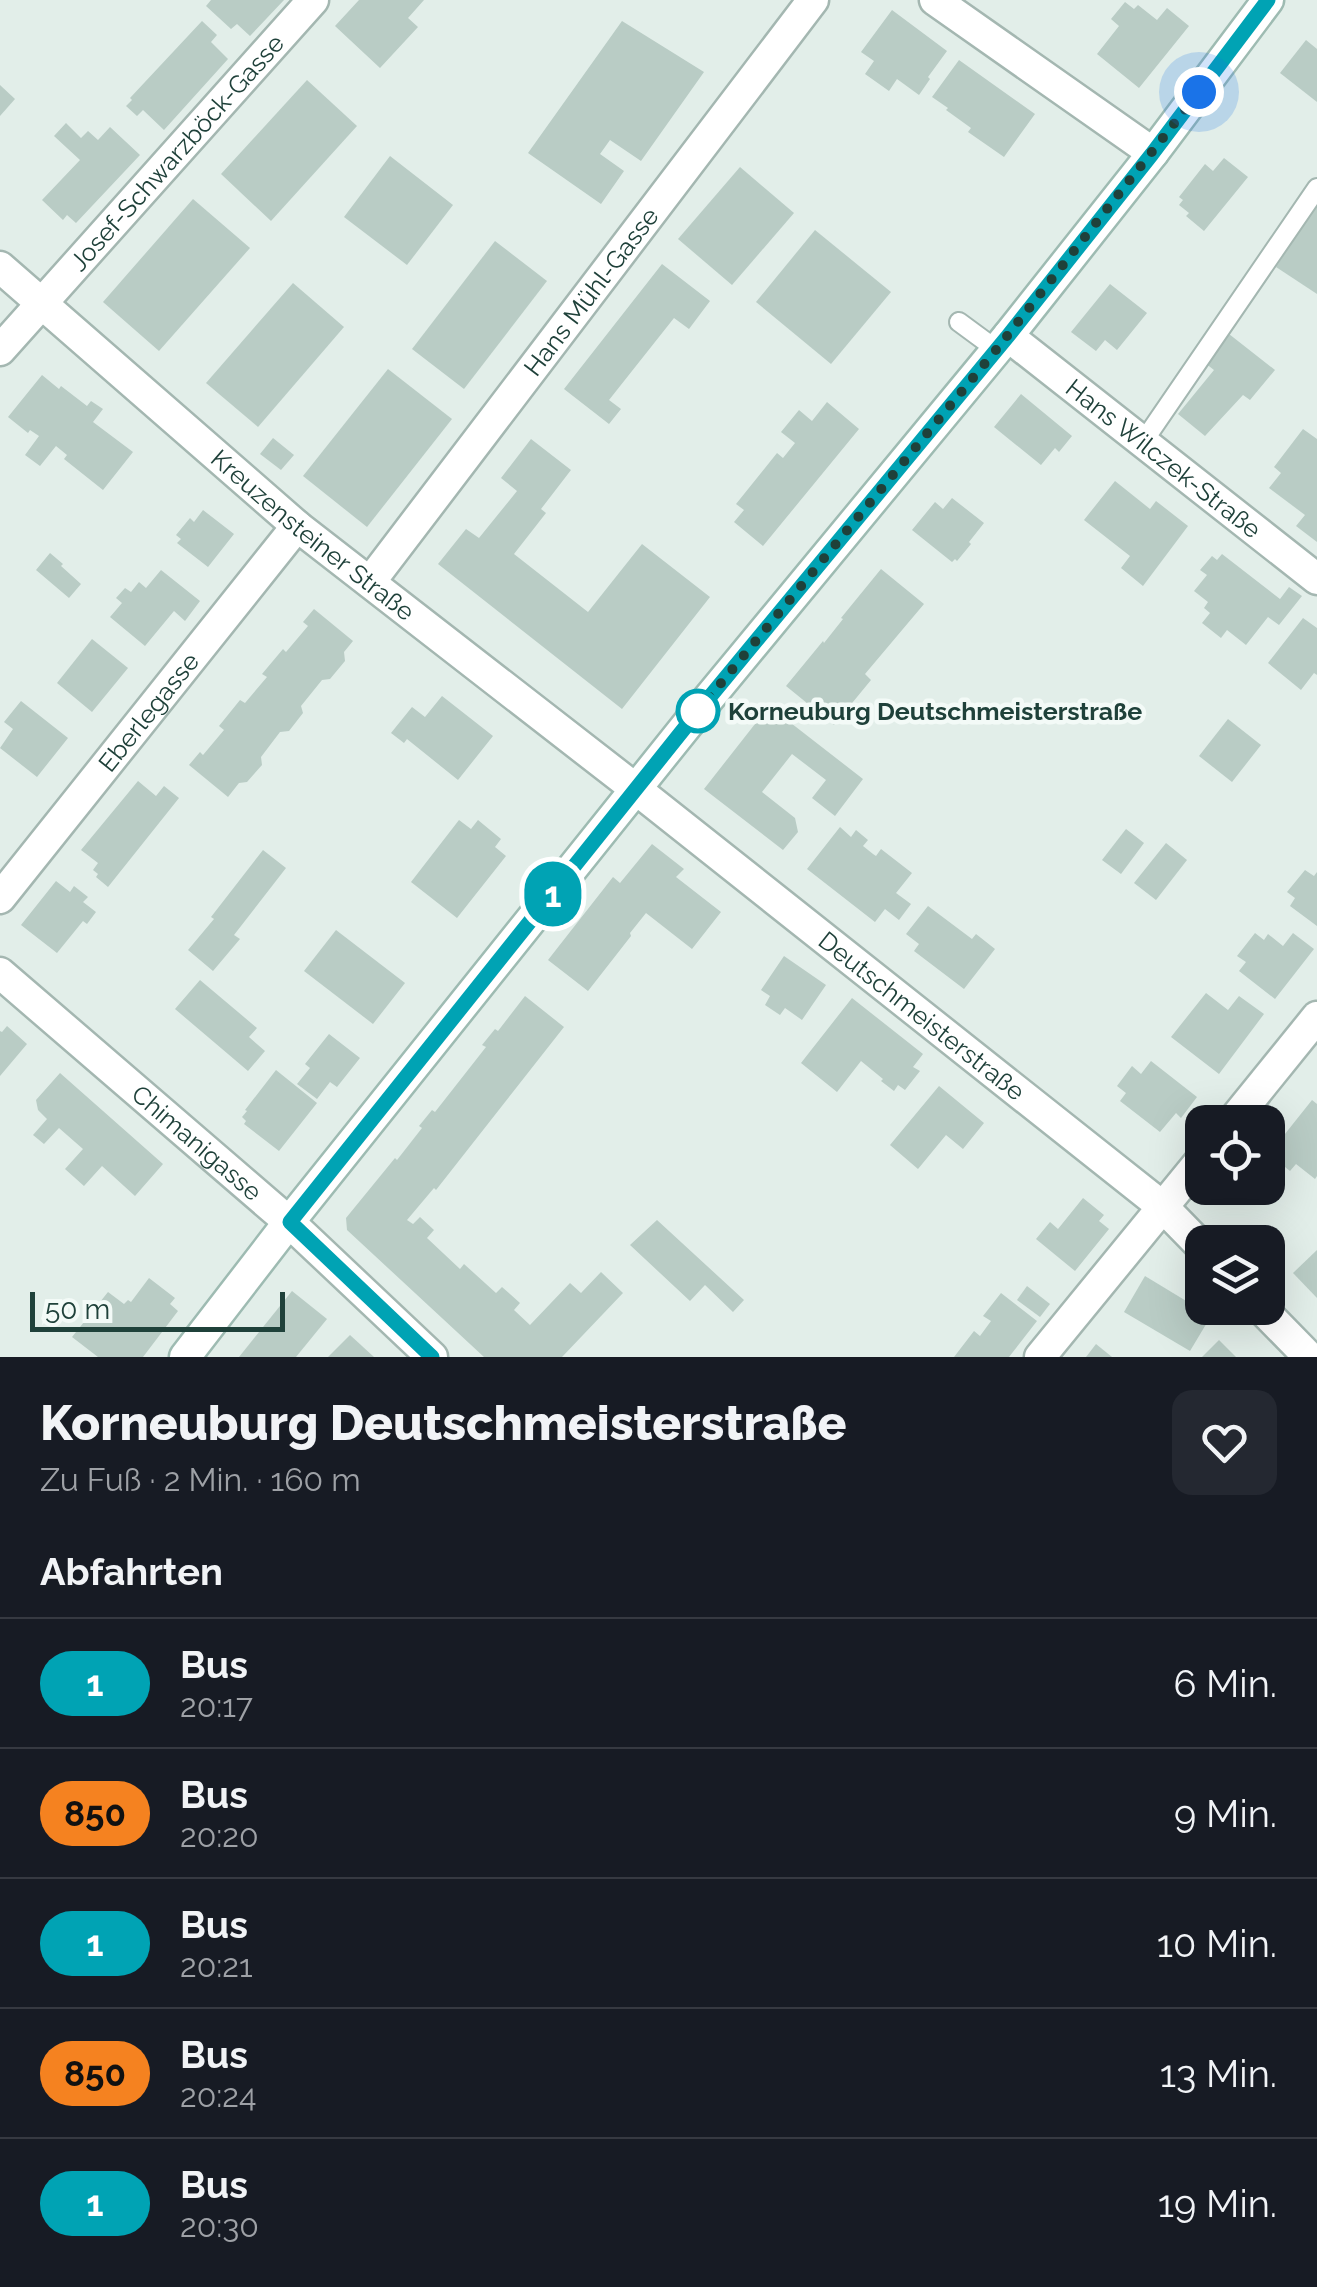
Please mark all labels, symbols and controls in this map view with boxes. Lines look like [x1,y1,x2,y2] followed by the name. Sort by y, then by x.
[63,28,290,277] street label: Josef-Schwarzböck-Gasse
[1174,67,1224,117] your location
[517,201,665,382] street label: Hans Mühl-Gasse
[1060,372,1267,544] street label: Hans Wilczek-Straße
[205,443,421,627] street label: Kreuzensteiner Straße
[92,647,205,777] street label: Eberlegasse
[677,690,719,732] marker: Korneuburg Deutschmeisterstraße
[728,696,1142,726] place label: Korneuburg Deutschmeisterstraße
[520,862,586,926] line badge: 1
[544,874,562,915] text: 1
[813,925,1031,1107] street label: Deutschmeisterstraße
[126,1079,268,1207] street label: Chimanigasse
[1185,1105,1285,1325] map controls
[1185,1105,1285,1205] button: locate
[1185,1225,1285,1325] button: layers
[30,1287,285,1332] scale bar
[45,1293,110,1326] text: 50 m
[1172,1390,1277,1495] button: heart
[40,1395,846,1451] text: Korneuburg Deutschmeisterstraße
[40,1461,361,1498] text: Zu Fuß · 2 Min. · 160 m
[40,1549,223,1594] text: Abfahrten
[180,1642,248,1687] text: Bus
[1173,1661,1277,1706] text: 6 Min.
[86,1663,104,1704] text: 1
[180,1687,253,1724] text: 20:17
[180,1772,248,1817] text: Bus
[1174,1791,1277,1836] text: 9 Min.
[64,1793,126,1834] text: 850
[180,1817,259,1854] text: 20:20
[180,1902,248,1947] text: Bus
[1157,1921,1277,1966] text: 10 Min.
[86,1923,104,1964] text: 1
[180,1947,253,1984] text: 20:21
[180,2032,248,2077] text: Bus
[1160,2051,1277,2096] text: 13 Min.
[64,2053,126,2094] text: 850
[180,2077,256,2114] text: 20:24
[180,2162,248,2207] text: Bus
[1158,2181,1277,2226] text: 19 Min.
[86,2183,104,2224] text: 1
[180,2207,259,2244] text: 20:30

